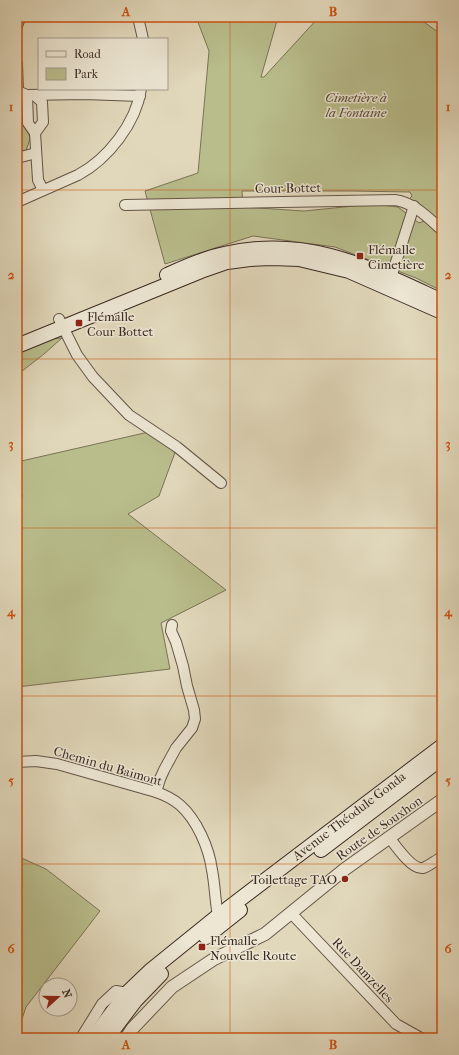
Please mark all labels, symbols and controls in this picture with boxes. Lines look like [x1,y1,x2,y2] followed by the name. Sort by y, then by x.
[121,4,131,19] text: A
[329,4,338,19] text: B
[38,38,168,90] legend
[74,47,101,61] text: Road
[74,67,99,81] text: Park
[325,90,387,120] park label: Cimetière à la Fontaine
[9,99,14,114] text: 1
[446,99,451,114] text: 1
[255,180,322,196] street label: Cour Bottet
[368,242,425,272] place label: Flémalle Cimetière
[355,251,365,261] marker: Flémalle Cimetière
[8,267,15,282] text: 2
[445,267,452,282] text: 2
[87,309,154,339] place label: Flémalle Cour Bottet
[74,318,84,328] marker: Flémalle Cour Bottet
[8,436,14,452] text: 3
[445,436,451,452] text: 3
[6,604,16,620] text: 4
[443,604,453,620] text: 4
[52,743,164,789] street label: Chemin du Baimont
[289,768,409,864] street label: Avenue Théodule Gonda
[8,773,14,788] text: 5
[445,773,451,788] text: 5
[333,792,425,863] street label: Route de Souxhon
[251,872,337,887] place label: Toilettage TAO
[340,874,350,884] marker: Toilettage TAO
[210,933,297,963] place label: Flémalle Nouvelle Route
[329,935,397,1006] street label: Rue Damzelles
[7,941,15,956] text: 6
[444,941,452,956] text: 6
[197,942,207,952] marker: Flémalle Nouvelle Route
[38,977,78,1017] north arrow
[59,987,75,1000] text: N
[121,1037,131,1052] text: A
[329,1037,338,1052] text: B

